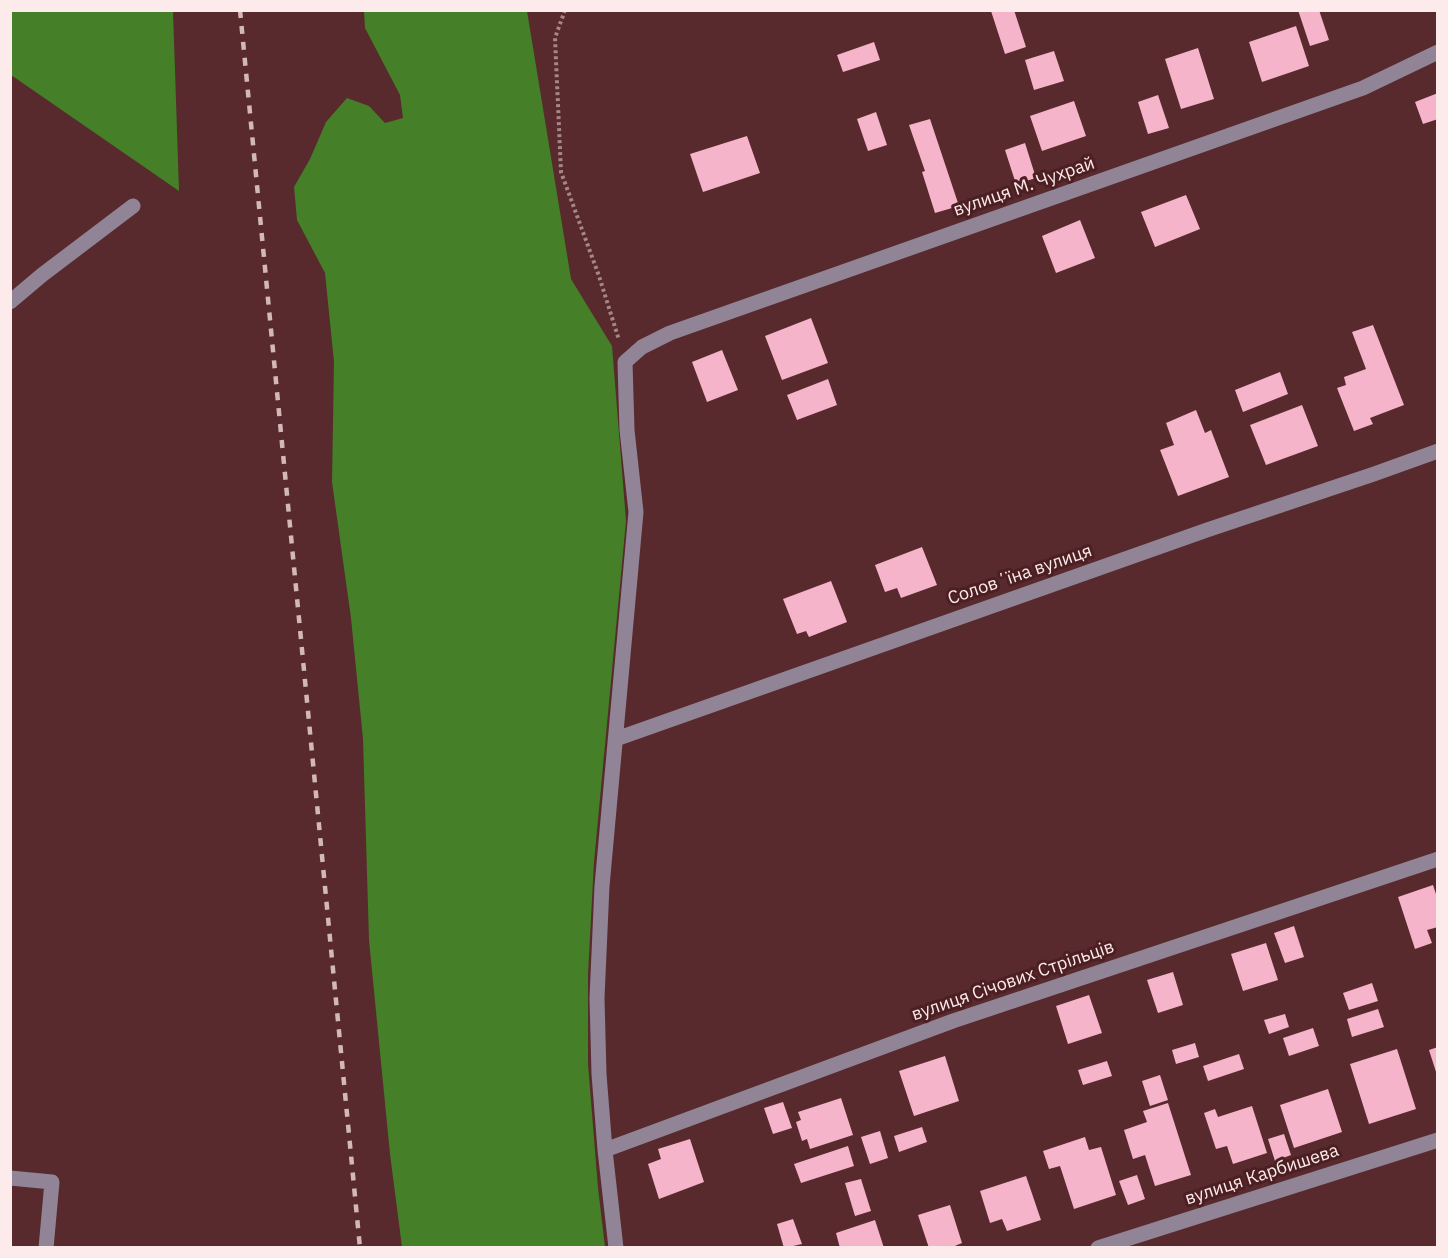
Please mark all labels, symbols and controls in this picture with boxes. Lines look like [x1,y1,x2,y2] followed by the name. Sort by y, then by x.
[950,153,1098,221] street label: вулиця М. Чухрай
[945,540,1095,610] street label: Соловʼїна вулиця
[909,936,1117,1026] street label: вулиця Січових Стрільців
[1182,1140,1342,1210] street label: вулиця Карбишева

